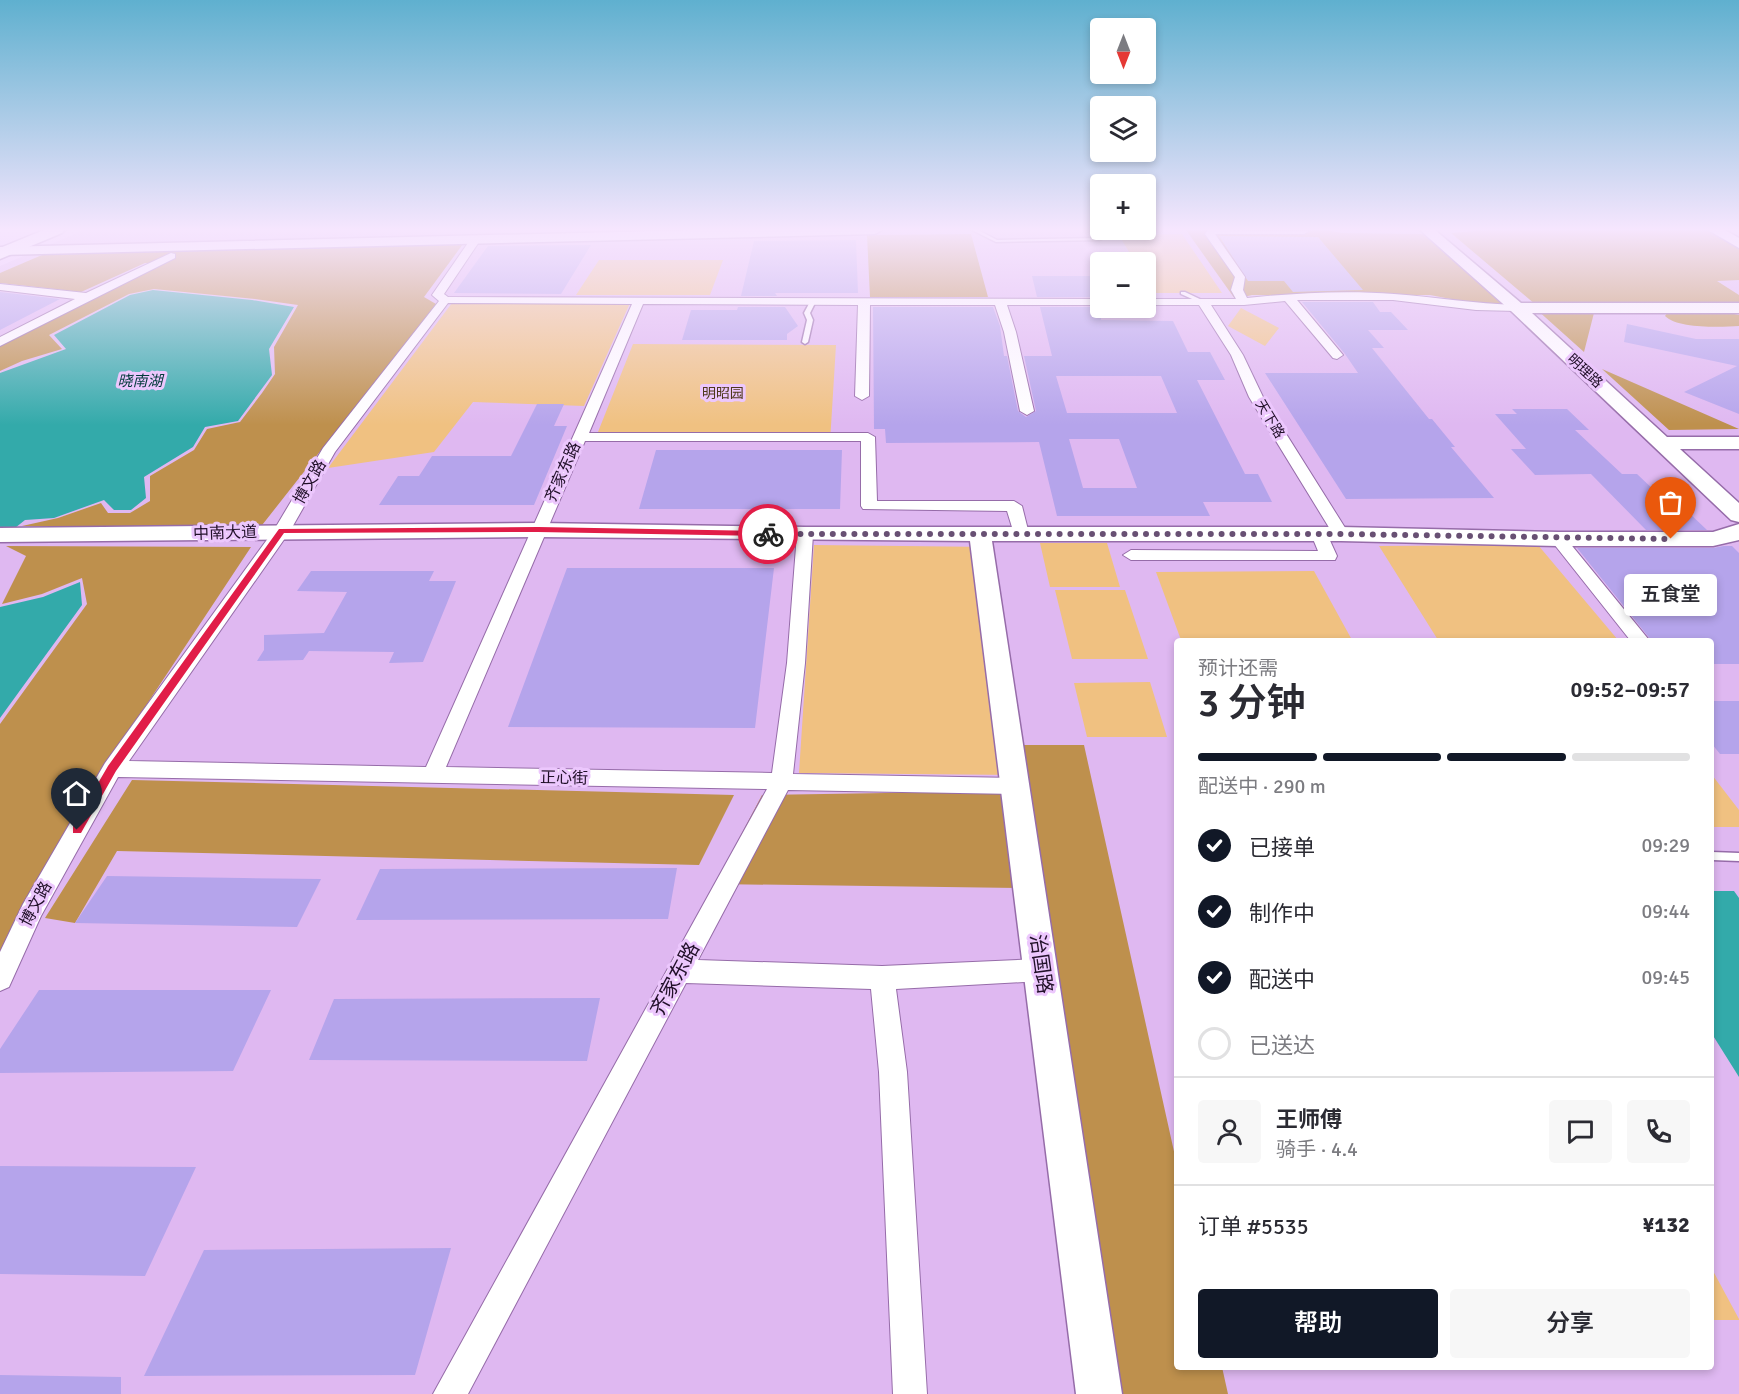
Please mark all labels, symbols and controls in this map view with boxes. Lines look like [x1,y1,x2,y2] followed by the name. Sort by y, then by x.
[1090,18,1156,84] north arrow
[1090,18,1156,318] map controls
[1090,96,1156,162] button: layers
[1090,174,1156,240] button: +
[1090,252,1156,318] button: −
[1564,350,1606,392] street label: 明理路
[117,372,164,390] water label: 晓南湖
[702,385,744,402] park label: 明昭园
[1252,397,1288,441] street label: 天下路
[541,439,585,505] street label: 齐家东路
[289,456,331,508] street label: 博文路
[1645,477,1696,539] pin
[1654,486,1687,519] icon: bag
[738,504,798,564] courier
[752,518,785,551] icon: bike
[193,522,257,544] street label: 中南大道
[1624,575,1718,617] callout: 五食堂
[1641,582,1701,607] text: 五食堂
[1198,656,1278,681] text: 预计还需
[1571,676,1690,703] text: 09:52–09:57
[1198,679,1306,727] text: 3 分钟
[51,768,102,830] pin
[540,768,588,788] street label: 正心街
[1198,774,1326,799] text: 配送中 · 290 m
[60,777,93,810] icon: home
[1198,829,1231,862] icon: check
[1641,833,1690,858] text: 09:29
[1249,834,1315,861] text: 已接单
[16,878,56,930] street label: 博文路
[1198,895,1231,928] icon: check
[1641,899,1690,924] text: 09:44
[1249,900,1315,927] text: 制作中
[1024,933,1058,995] street label: 治国路
[645,938,705,1020] street label: 齐家东路
[1198,961,1231,994] icon: check
[1641,965,1690,990] text: 09:45
[1249,966,1315,993] text: 配送中
[1249,1032,1315,1059] text: 已送达
[1198,1100,1261,1163] button: person
[1549,1100,1612,1163] button: chat
[1627,1100,1690,1163] button: phone
[1276,1106,1342,1133] text: 王师傅
[1276,1137,1358,1162] text: 骑手 · 4.4
[1642,1211,1690,1238] text: ¥132
[1198,1213,1309,1240] text: 订单 #5535
[1198,1289,1438,1358] button: 帮助
[1450,1289,1690,1358] button: 分享

